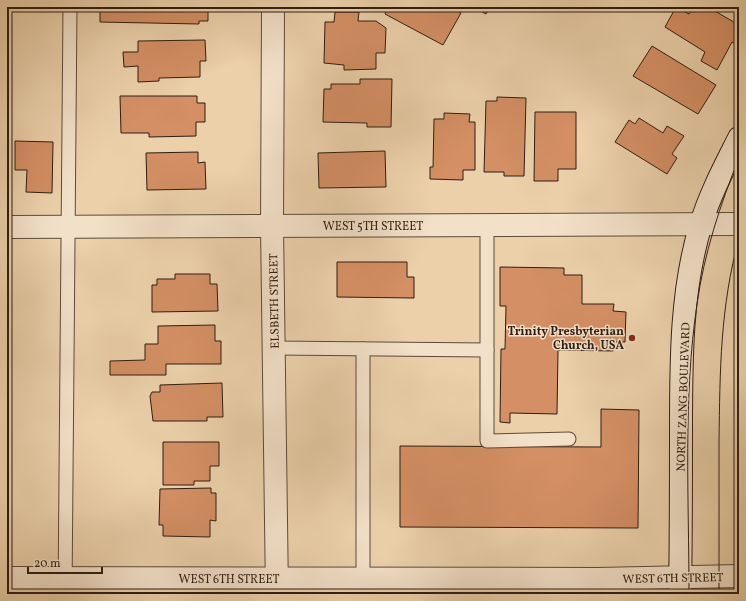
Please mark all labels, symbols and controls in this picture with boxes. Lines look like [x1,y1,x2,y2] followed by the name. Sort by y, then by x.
[323,219,423,235] street label: WEST 5TH STREET
[266,253,284,349] street label: ELSBETH STREET
[673,322,695,472] street label: NORTH ZANG BOULEVARD
[508,324,624,354] place label: Trinity Presbyterian Church, USA
[627,333,637,343] marker: Trinity Presbyterian Church, USA
[28,549,102,575] scale bar
[34,556,61,572] text: 20 m
[622,570,724,588] street label: WEST 6TH STREET
[179,572,279,588] street label: WEST 6TH STREET

